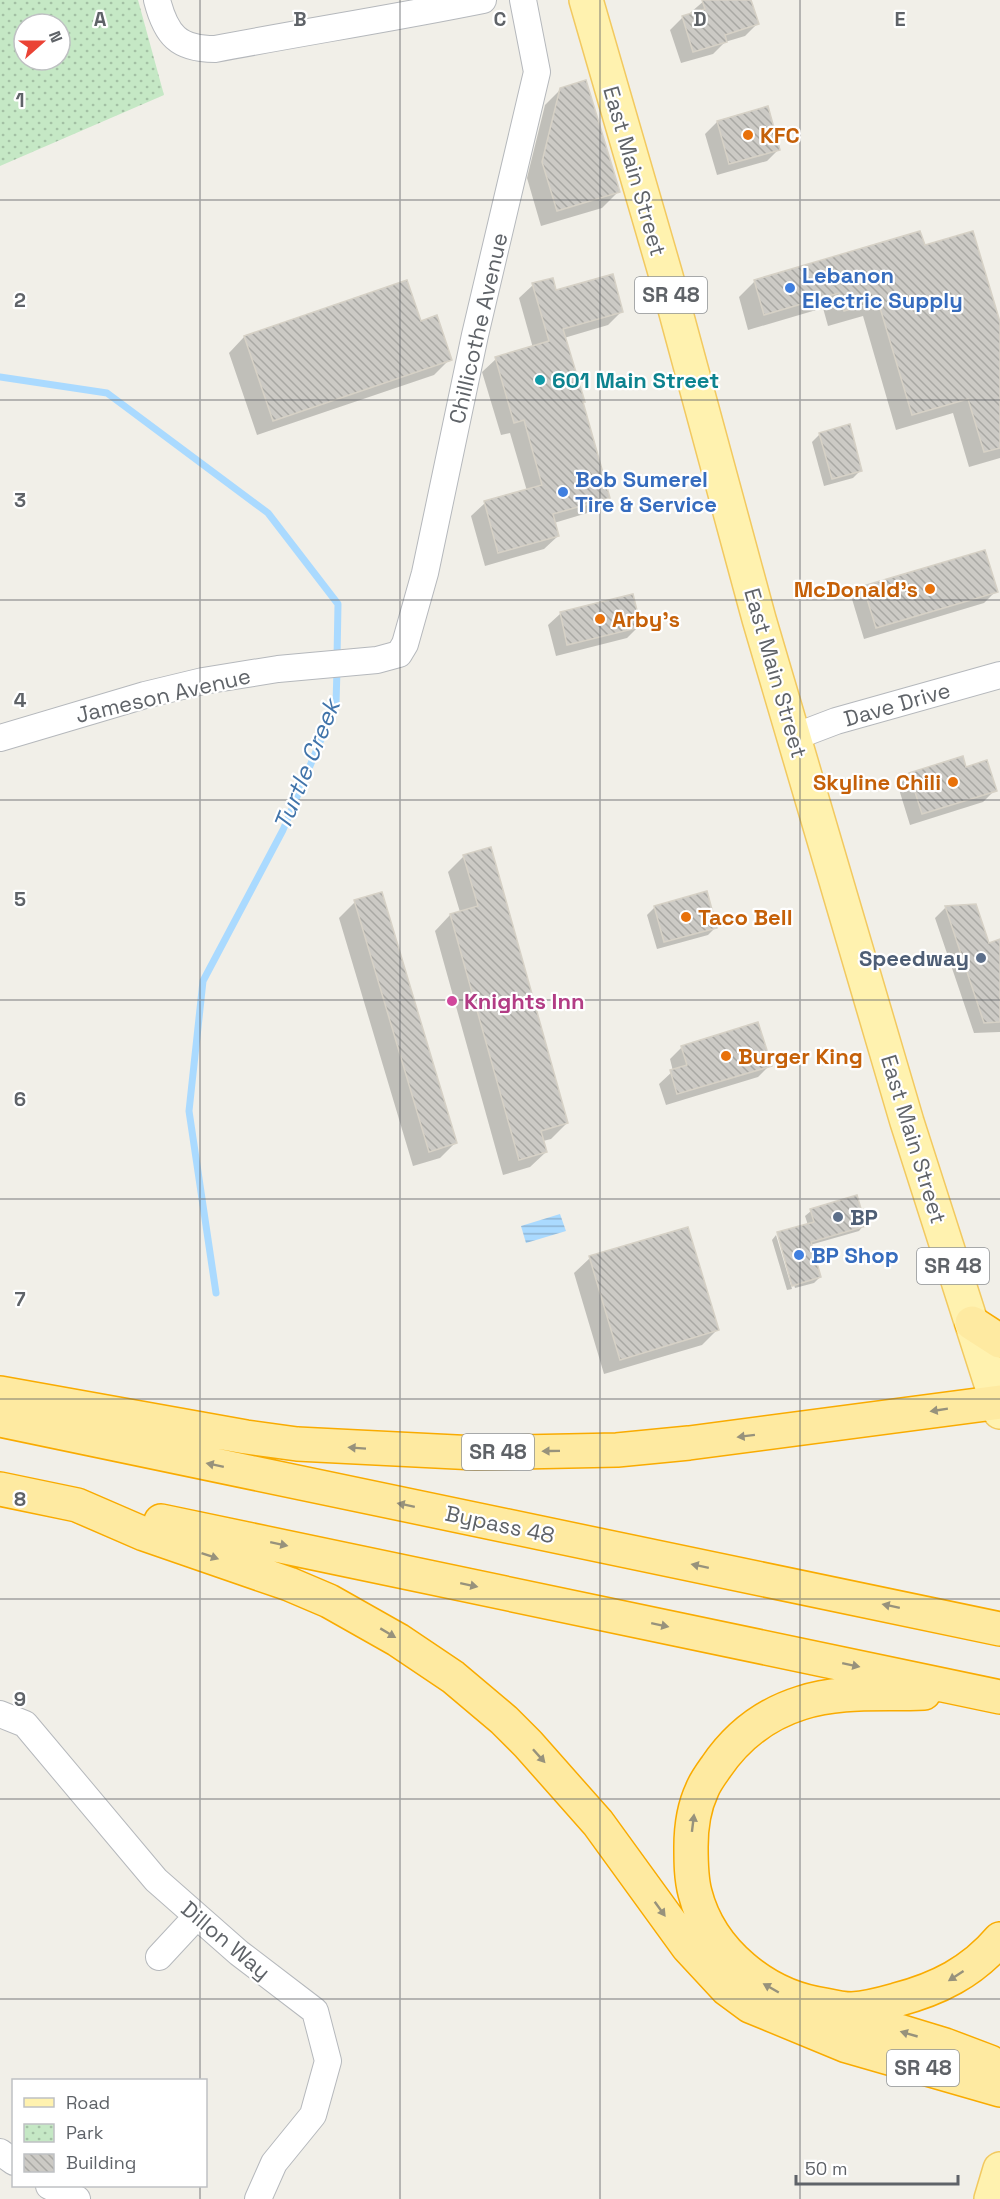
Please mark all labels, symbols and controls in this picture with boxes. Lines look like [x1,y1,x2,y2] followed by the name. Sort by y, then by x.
[94,6,107,32] text: A
[293,6,307,32] text: B
[494,6,507,32] text: C
[693,6,707,32] text: D
[894,6,906,32] text: E
[12,12,72,72] north arrow
[44,28,67,46] text: N
[597,83,673,259] street label: East Main Street
[15,87,25,113] text: 1
[760,121,800,149] place label: KFC
[741,128,755,142] marker: KFC
[442,230,514,426] street label: Chillicothe Avenue
[802,261,963,314] place label: Lebanon Electric Supply
[635,277,707,313] road number: SR 48
[783,281,797,295] marker: Lebanon Electric Supply
[14,287,26,313] text: 2
[552,366,719,394] place label: 601 Main Street
[533,373,547,387] marker: 601 Main Street
[575,465,717,518] place label: Bob Sumerel Tire & Service
[556,485,570,499] marker: Bob Sumerel Tire & Service
[14,487,26,513] text: 3
[794,575,918,603] place label: McDonald's
[923,582,937,596] marker: McDonald's
[738,585,814,761] street label: East Main Street
[612,605,680,633] place label: Arby's
[593,612,607,626] marker: Arby's
[73,661,253,729] street label: Jameson Avenue
[841,675,953,733] street label: Dave Drive
[14,687,27,713] text: 4
[266,692,348,835] water label: Turtle Creek
[813,768,941,796] place label: Skyline Chili
[946,775,960,789] marker: Skyline Chili
[14,886,26,912] text: 5
[698,903,793,931] place label: Taco Bell
[679,910,693,924] marker: Taco Bell
[859,944,969,972] place label: Speedway
[974,951,988,965] marker: Speedway
[464,987,585,1015] place label: Knights Inn
[445,994,459,1008] marker: Knights Inn
[738,1042,863,1070] place label: Burger King
[719,1049,733,1063] marker: Burger King
[875,1051,953,1227] street label: East Main Street
[14,1086,26,1112] text: 6
[850,1203,878,1231] place label: BP
[831,1210,845,1224] marker: BP
[811,1241,899,1269] place label: BP Shop
[792,1248,806,1262] marker: BP Shop
[917,1248,989,1284] road number: SR 48
[14,1286,26,1312] text: 7
[929,1405,948,1414] one-way arrow
[736,1432,755,1441] one-way arrow
[462,1434,534,1470] road number: SR 48
[347,1444,366,1453] one-way arrow
[542,1446,561,1456] one-way arrow
[206,1459,225,1469] one-way arrow
[14,1486,26,1512] text: 8
[443,1499,557,1549] street label: Bypass 48
[396,1500,415,1509] one-way arrow
[269,1540,288,1550] one-way arrow
[201,1551,219,1561] one-way arrow
[690,1561,709,1570] one-way arrow
[460,1581,479,1590] one-way arrow
[881,1601,900,1611] one-way arrow
[651,1621,670,1630] one-way arrow
[380,1628,396,1639] one-way arrow
[842,1661,861,1670] one-way arrow
[14,1686,26,1712] text: 9
[532,1748,546,1763] one-way arrow
[688,1813,697,1832] one-way arrow
[176,1894,276,1986] street label: Dillon Way
[654,1900,666,1916] one-way arrow
[948,1970,964,1981] one-way arrow
[762,1983,779,1993] one-way arrow
[900,2029,918,2038] one-way arrow
[887,2050,959,2086] road number: SR 48
[12,2079,207,2187] legend
[66,2091,110,2114] text: Road
[66,2121,104,2144] text: Park
[796,2148,958,2186] scale bar
[66,2151,136,2174] text: Building
[805,2157,847,2180] text: 50 m

